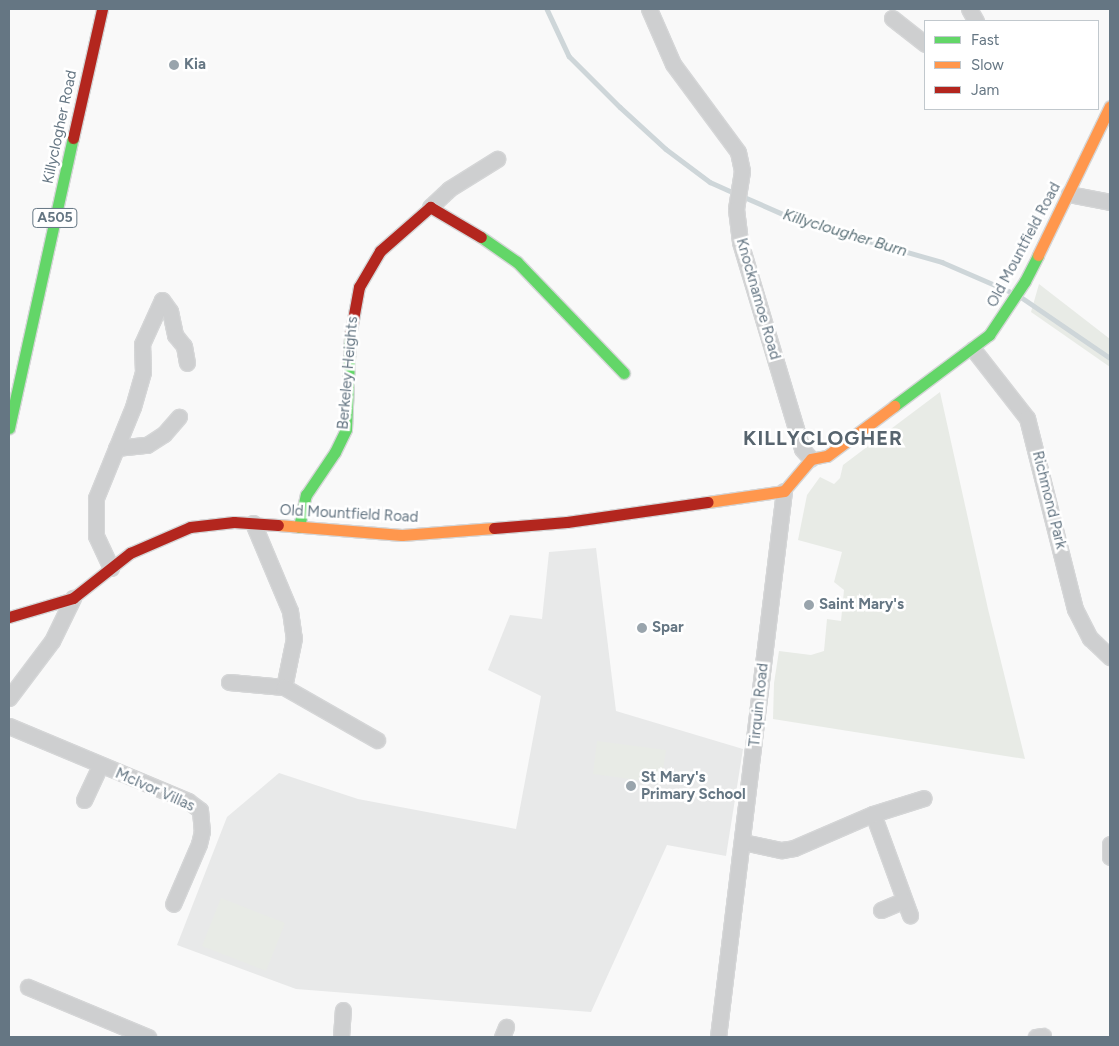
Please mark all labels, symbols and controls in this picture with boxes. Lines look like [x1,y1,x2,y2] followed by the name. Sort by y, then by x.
[924,20,1099,110] legend
[971,31,999,49] text: Fast
[184,56,206,74] place label: Kia
[971,56,1004,74] text: Slow
[168,59,180,71] marker: Kia
[39,69,81,185] street label: Killyclogher Road
[971,81,999,99] text: Jam
[983,180,1065,310] street label: Old Mountfield Road
[781,205,909,261] water label: Killyclougher Burn
[31,207,79,230] road number: A505
[732,236,784,362] street label: Knocknamoe Road
[334,316,362,430] street label: Berkeley Heights
[742,426,904,450] district label: KILLYCLOGHER
[1028,449,1070,551] street label: Richmond Park
[279,501,419,527] street label: Old Mountfield Road
[819,596,904,614] place label: Saint Mary's
[803,599,815,611] marker: Saint Mary's
[652,619,684,637] place label: Spar
[636,622,648,634] marker: Spar
[746,662,772,748] street label: Tirquin Road
[112,764,198,816] street label: McIvor Villas
[641,768,746,803] place label: St Mary's Primary School
[625,780,637,792] marker: St Mary's Primary School

